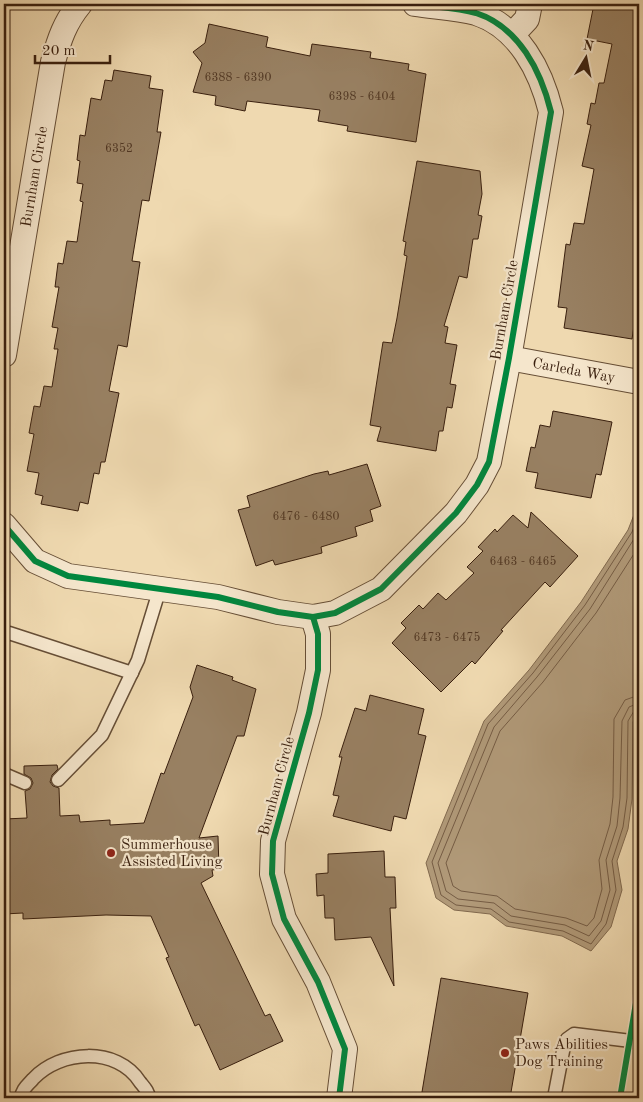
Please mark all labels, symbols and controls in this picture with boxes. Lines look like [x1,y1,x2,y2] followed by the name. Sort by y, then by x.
[35,32,110,64] scale bar
[560,32,610,82] north arrow
[582,38,595,54] text: N
[42,44,76,59] text: 20 m
[205,72,271,84] house number: 6388 - 6390
[329,91,395,103] house number: 6398 - 6404
[20,125,51,228] street label: Burnham Circle
[105,142,133,155] house number: 6352
[489,259,522,362] street label: Burnham Circle
[531,356,616,386] street label: Carleda Way
[273,511,339,523] house number: 6476 - 6480
[490,555,556,568] house number: 6463 - 6465
[414,631,480,644] house number: 6473 - 6475
[257,735,298,838] street label: Burnham Circle
[121,838,223,870] place label: Summerhouse Assisted Living
[105,847,117,859] marker: Summerhouse Assisted Living
[515,1038,608,1070] place label: Paws Abilities Dog Training
[499,1047,511,1059] marker: Paws Abilities Dog Training

